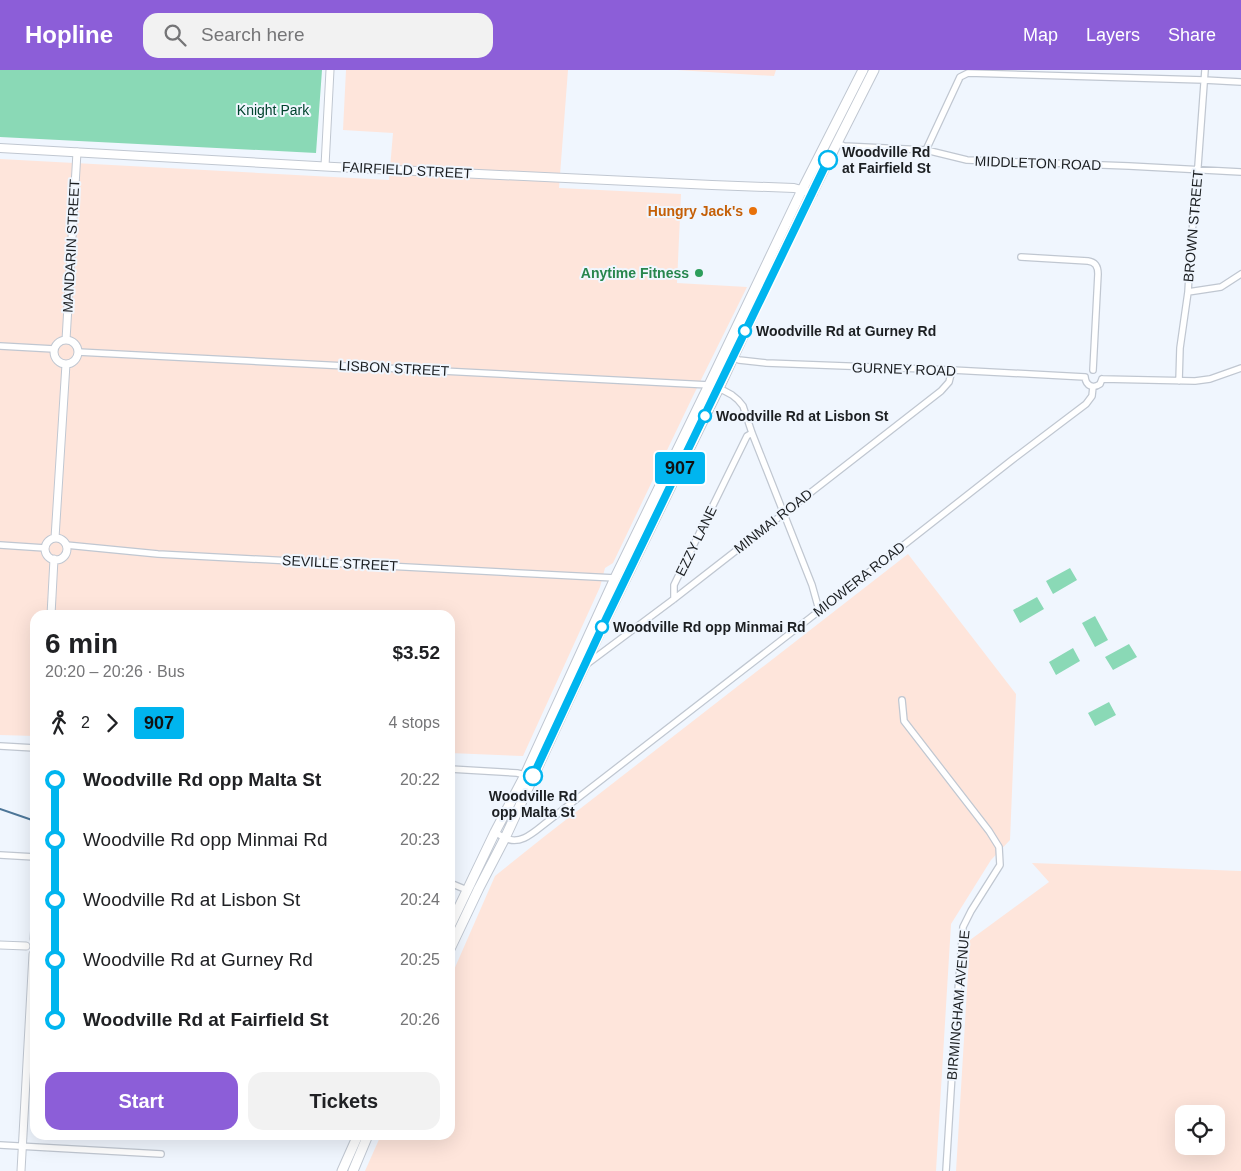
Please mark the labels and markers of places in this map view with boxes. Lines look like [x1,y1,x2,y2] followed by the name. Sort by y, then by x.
[842,144,931,176] place label: Woodville Rd at Fairfield St
[818,150,838,170] marker: Woodville Rd at Fairfield St
[648,203,743,219] place label: Hungry Jack's
[747,205,759,217] marker: Hungry Jack's
[581,265,689,281] place label: Anytime Fitness
[693,267,705,279] marker: Anytime Fitness
[756,323,936,339] place label: Woodville Rd at Gurney Rd
[738,324,752,338] marker: Woodville Rd at Gurney Rd
[716,408,889,424] place label: Woodville Rd at Lisbon St
[698,409,712,423] marker: Woodville Rd at Lisbon St
[613,619,806,635] place label: Woodville Rd opp Minmai Rd
[595,620,609,634] marker: Woodville Rd opp Minmai Rd
[523,766,543,786] marker: Woodville Rd opp Malta St
[489,788,577,820] place label: Woodville Rd opp Malta St

